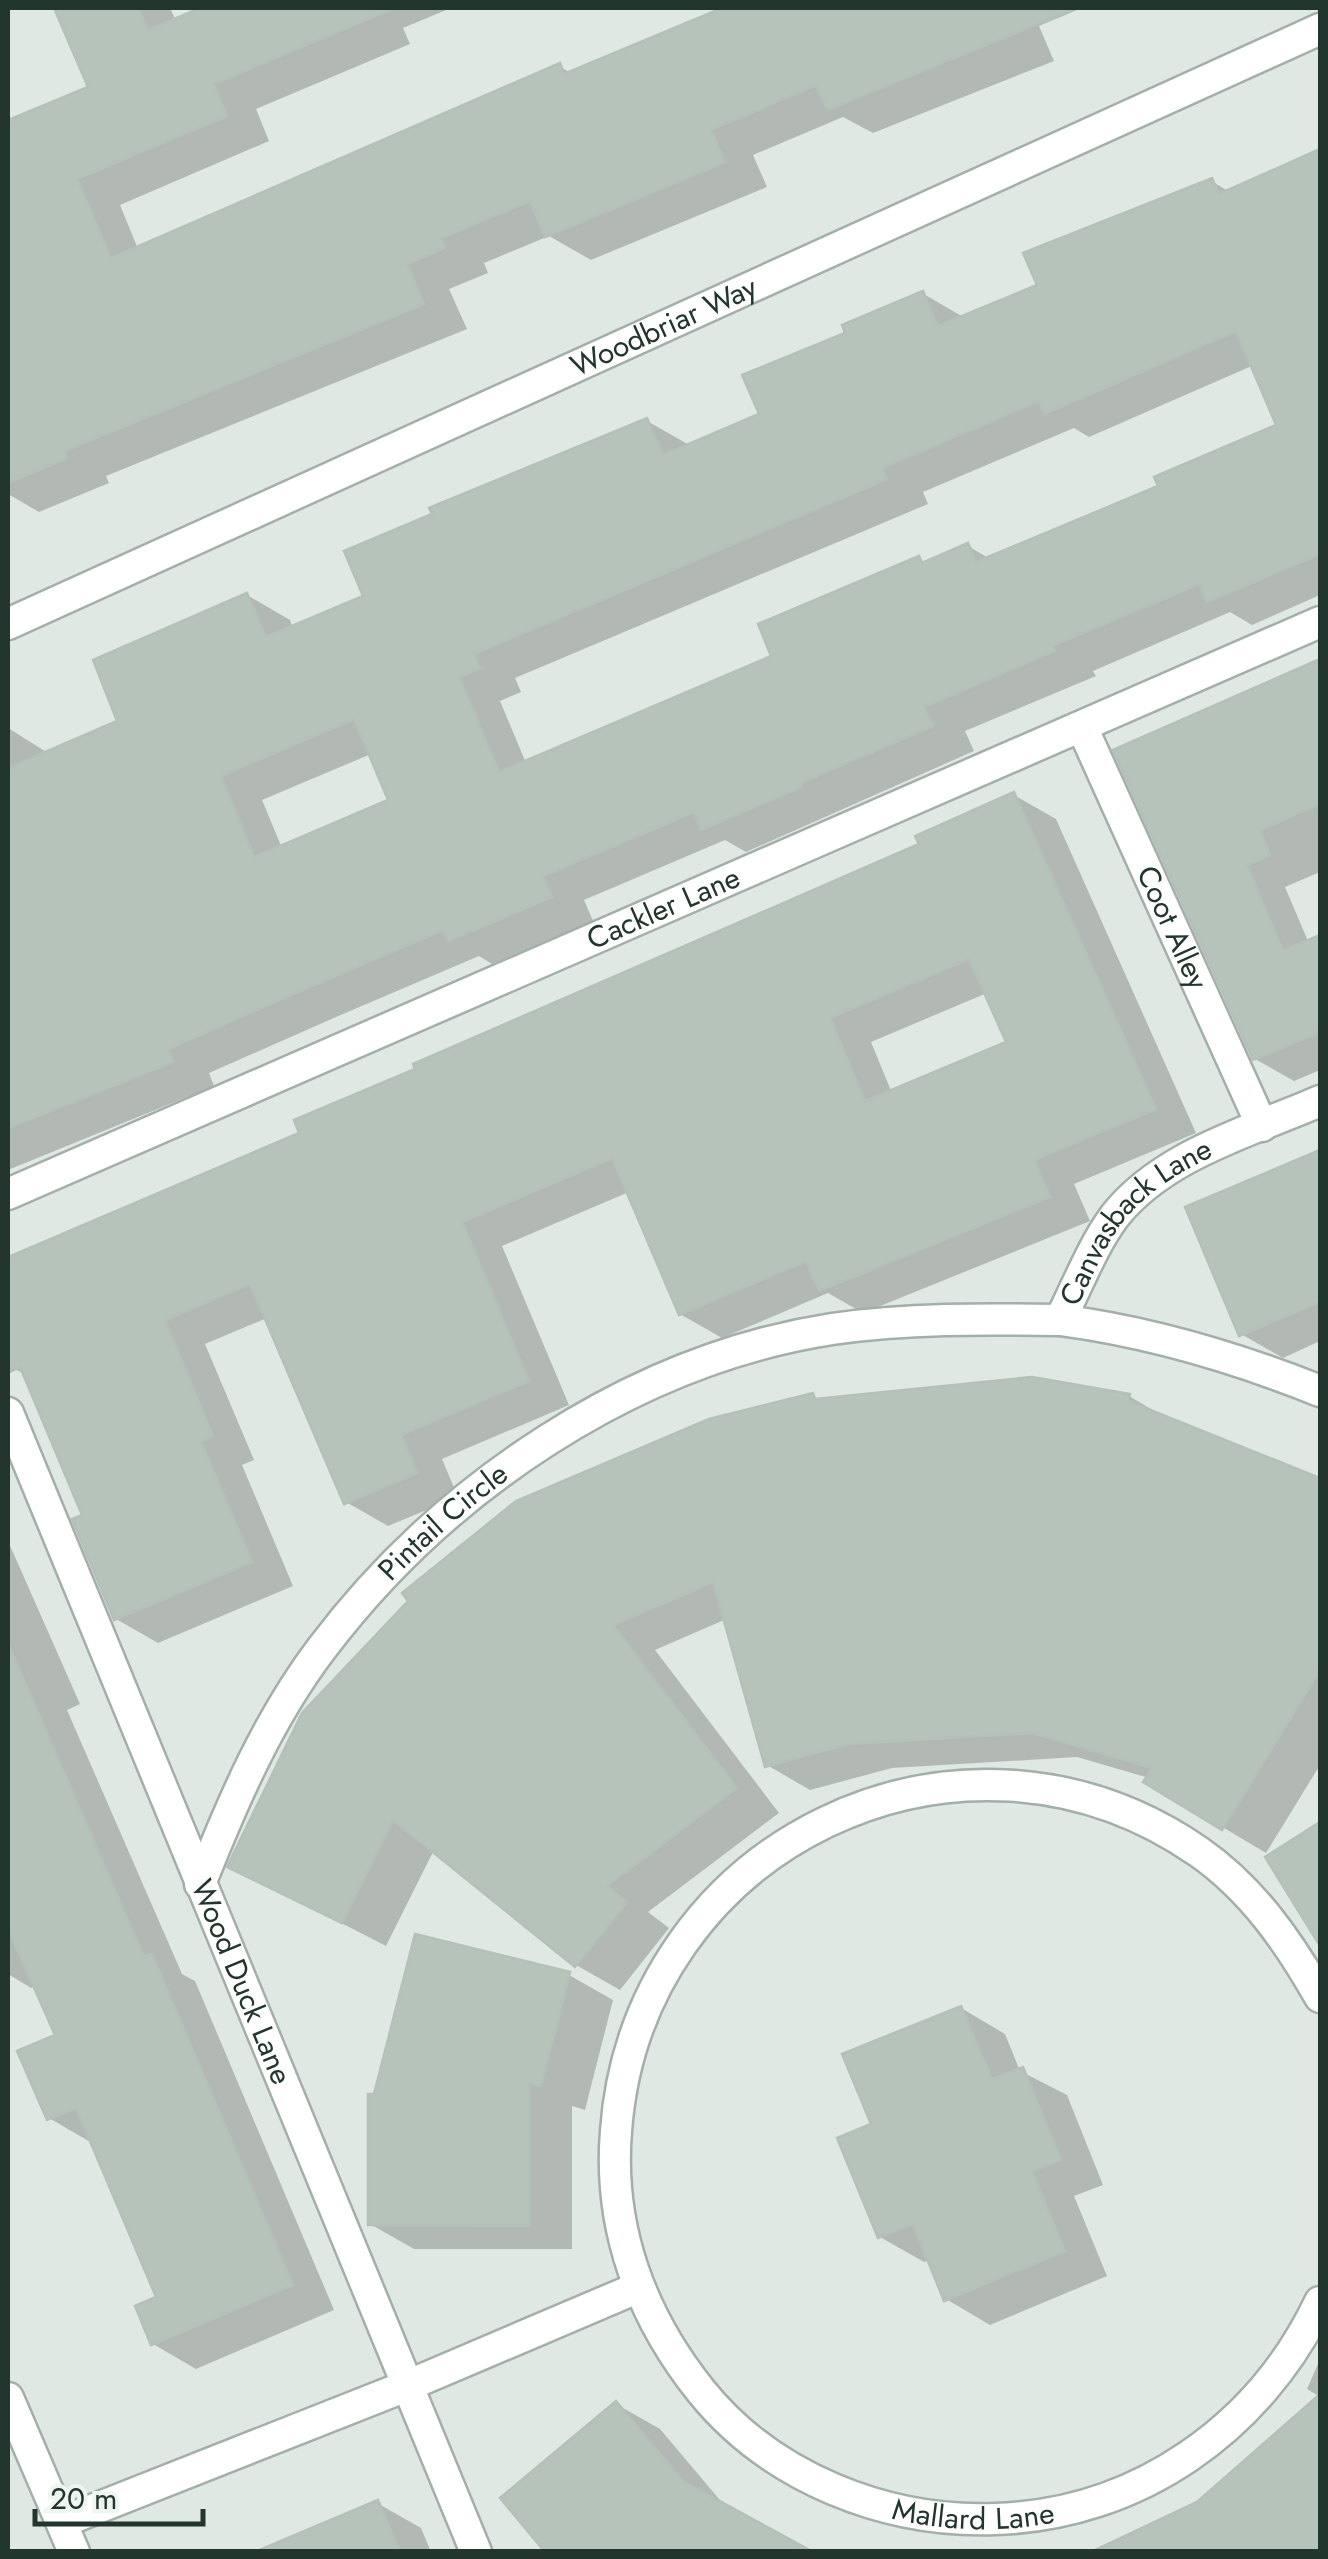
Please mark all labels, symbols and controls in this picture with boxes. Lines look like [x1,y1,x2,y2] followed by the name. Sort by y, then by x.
[563,265,764,387] street label: Woodbriar Way
[580,855,747,960] street label: Cackler Lane
[1126,859,1220,997] street label: Coot Alley
[1048,1127,1219,1312] street label: Canvasback Lane
[368,1452,517,1590] street label: Pintail Circle
[181,1873,304,2091] street label: Wood Duck Lane
[35,2464,202,2526] scale bar
[50,2477,117,2520] text: 20 m
[888,2487,1058,2540] street label: Mallard Lane

